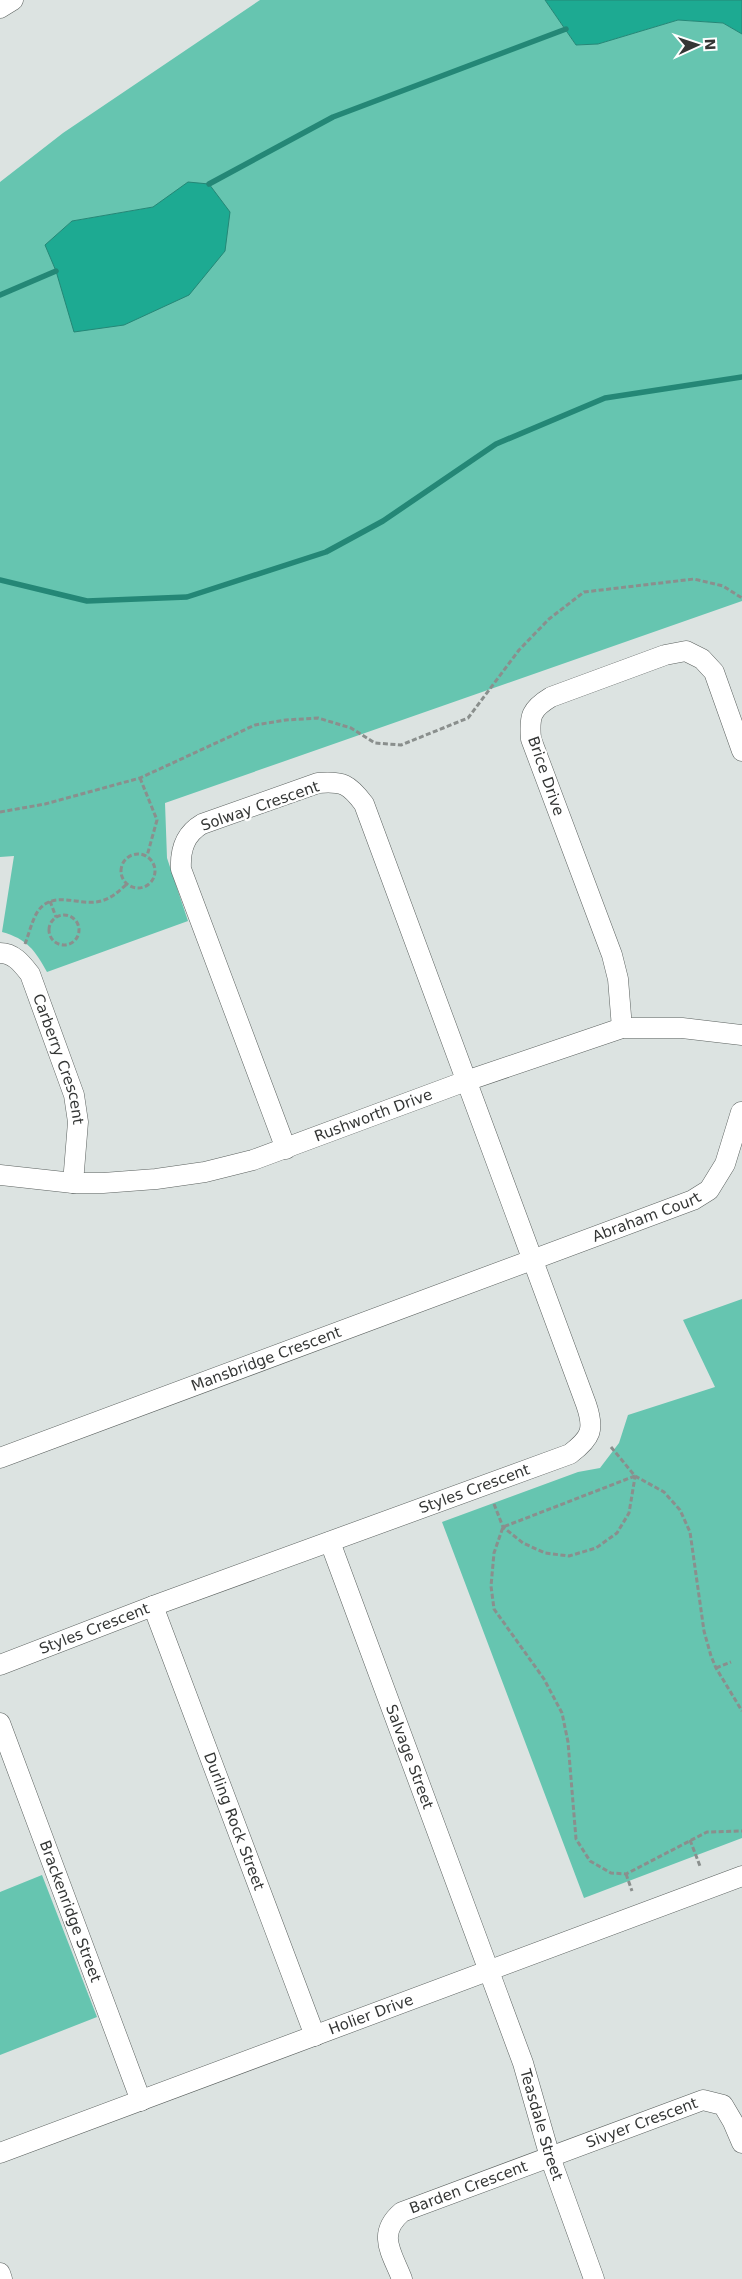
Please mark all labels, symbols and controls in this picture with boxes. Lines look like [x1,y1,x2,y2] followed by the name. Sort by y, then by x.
[672,20,722,70] north arrow
[702,38,718,51] text: N
[524,734,568,818] street label: Brice Drive
[198,777,322,835] street label: Solway Crescent
[29,991,87,1126] street label: Carberry Crescent
[312,1085,435,1145] street label: Rushworth Drive
[590,1188,704,1246] street label: Abraham Court
[189,1323,344,1395] street label: Mansbridge Crescent
[416,1460,532,1517] street label: Styles Crescent
[37,1599,152,1658] street label: Styles Crescent
[382,1702,437,1812] street label: Salvage Street
[200,1750,268,1893] street label: Durling Rock Street
[36,1838,105,1985] street label: Brackenridge Street
[326,1991,416,2039] street label: Holier Drive
[516,2066,567,2183] street label: Teasdale Street
[583,2094,700,2152] street label: Sivyer Crescent
[407,2157,530,2217] street label: Barden Crescent

